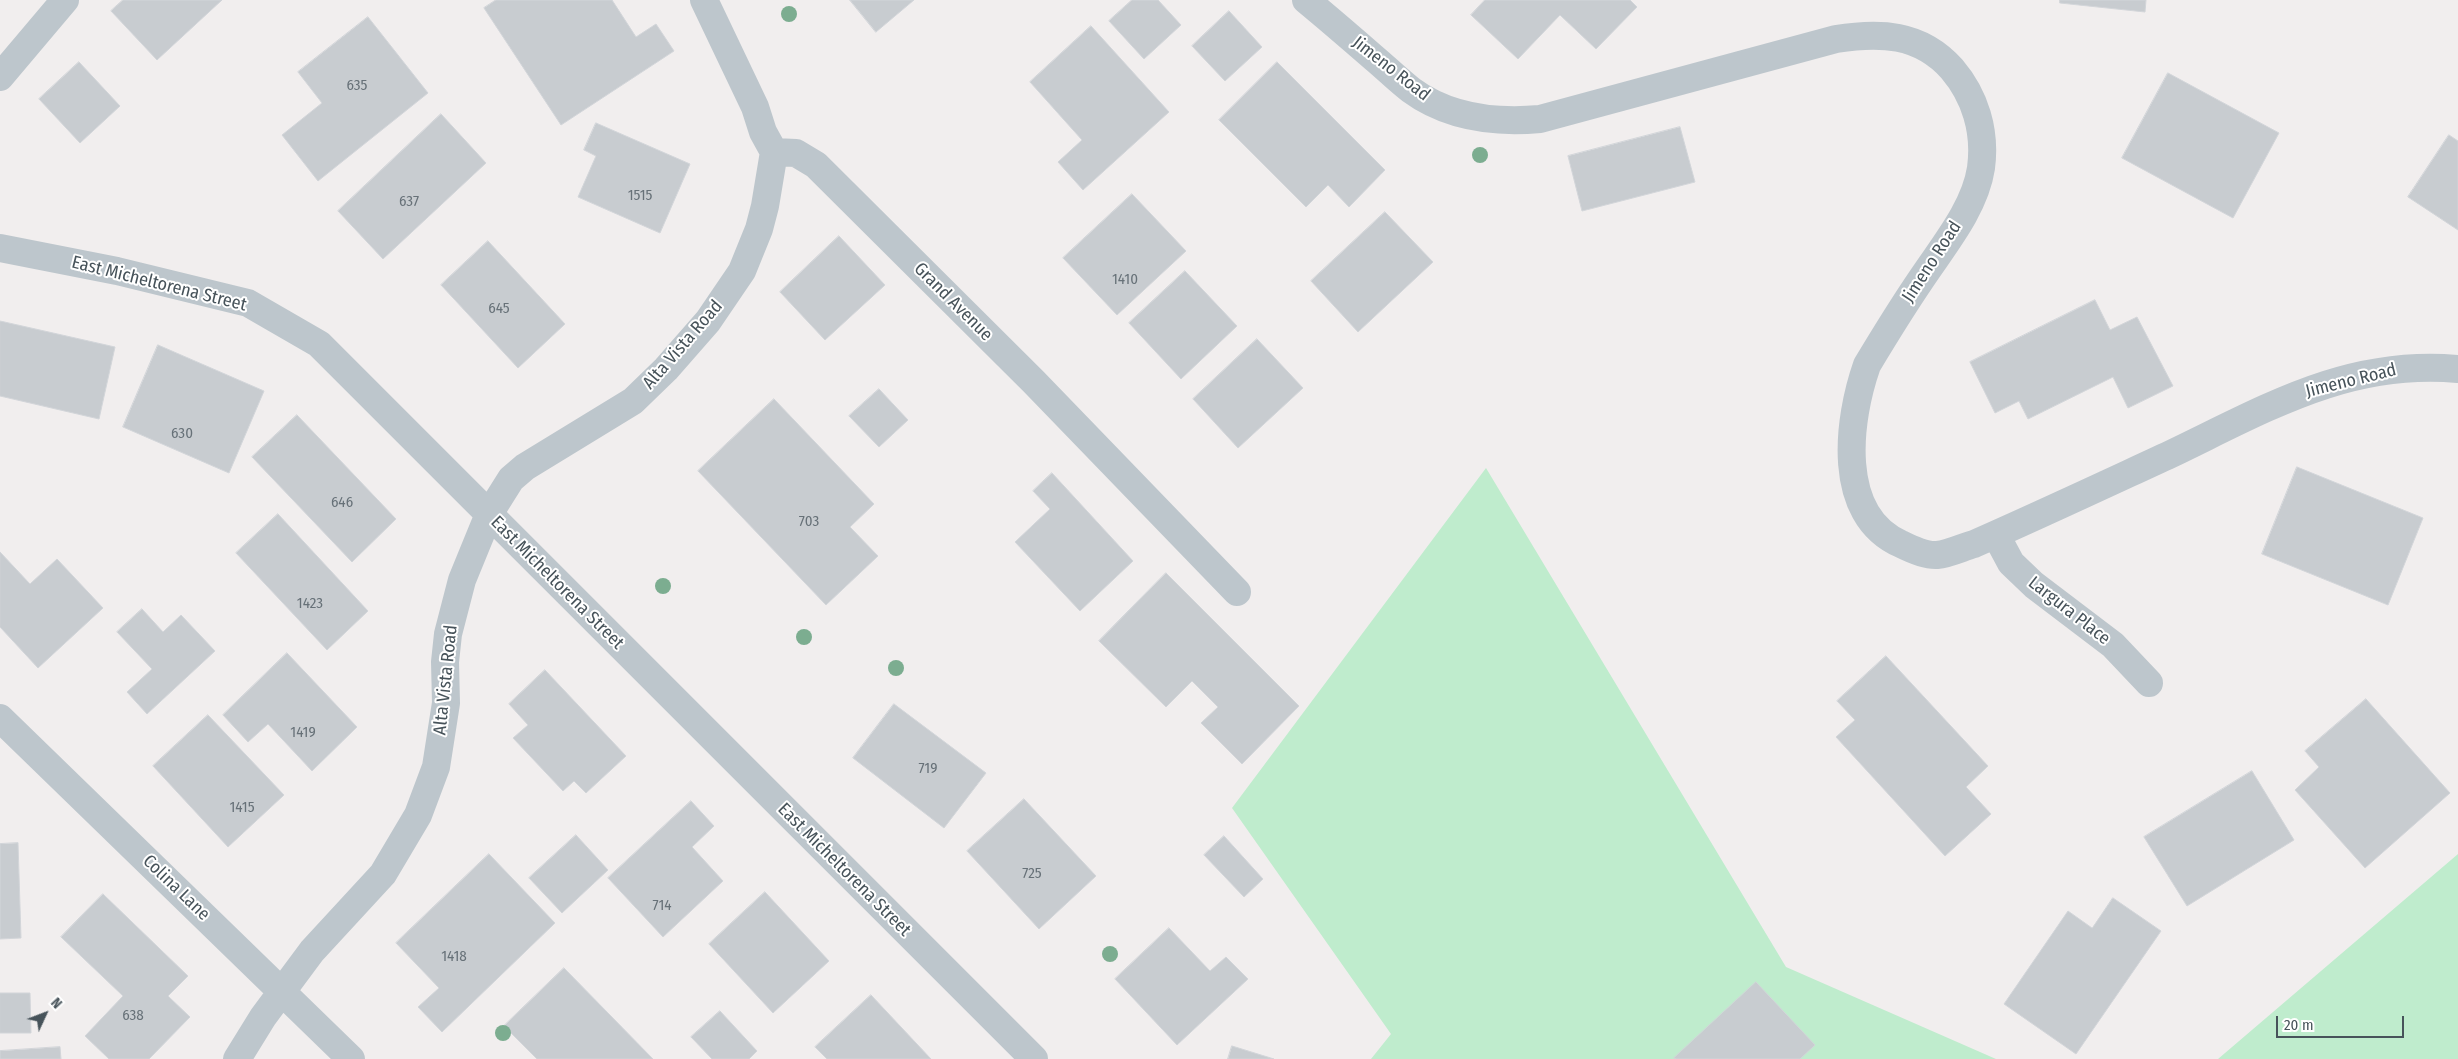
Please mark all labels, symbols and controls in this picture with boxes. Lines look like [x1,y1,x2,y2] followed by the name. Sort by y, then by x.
[1348,32,1434,106] street label: Jimeno Road
[347,77,367,95] house number: 635
[628,187,652,205] house number: 1515
[399,193,419,211] house number: 637
[1898,217,1966,307] street label: Jimeno Road
[69,252,249,316] street label: East Micheltorena Street
[909,258,997,346] street label: Grand Avenue
[1112,271,1138,289] house number: 1410
[639,296,727,394] street label: Alta Vista Road
[488,300,510,318] house number: 645
[2303,359,2399,403] street label: Jimeno Road
[171,425,193,443] house number: 630
[331,494,353,512] house number: 646
[486,512,628,654] street label: East Micheltorena Street
[799,513,819,531] house number: 703
[2024,572,2114,650] street label: Largura Place
[297,595,323,613] house number: 1423
[429,624,463,736] street label: Alta Vista Road
[290,724,316,742] house number: 1419
[918,760,938,778] house number: 719
[229,799,255,817] house number: 1415
[773,799,915,941] street label: East Micheltorena Street
[138,851,214,925] street label: Colina Lane
[1022,865,1042,883] house number: 725
[653,897,671,915] house number: 714
[441,948,467,966] house number: 1418
[20,989,70,1039] north arrow
[47,995,65,1012] text: N
[2278,1006,2406,1038] scale bar
[122,1007,144,1025] house number: 638
[2284,1016,2314,1034] text: 20 m

